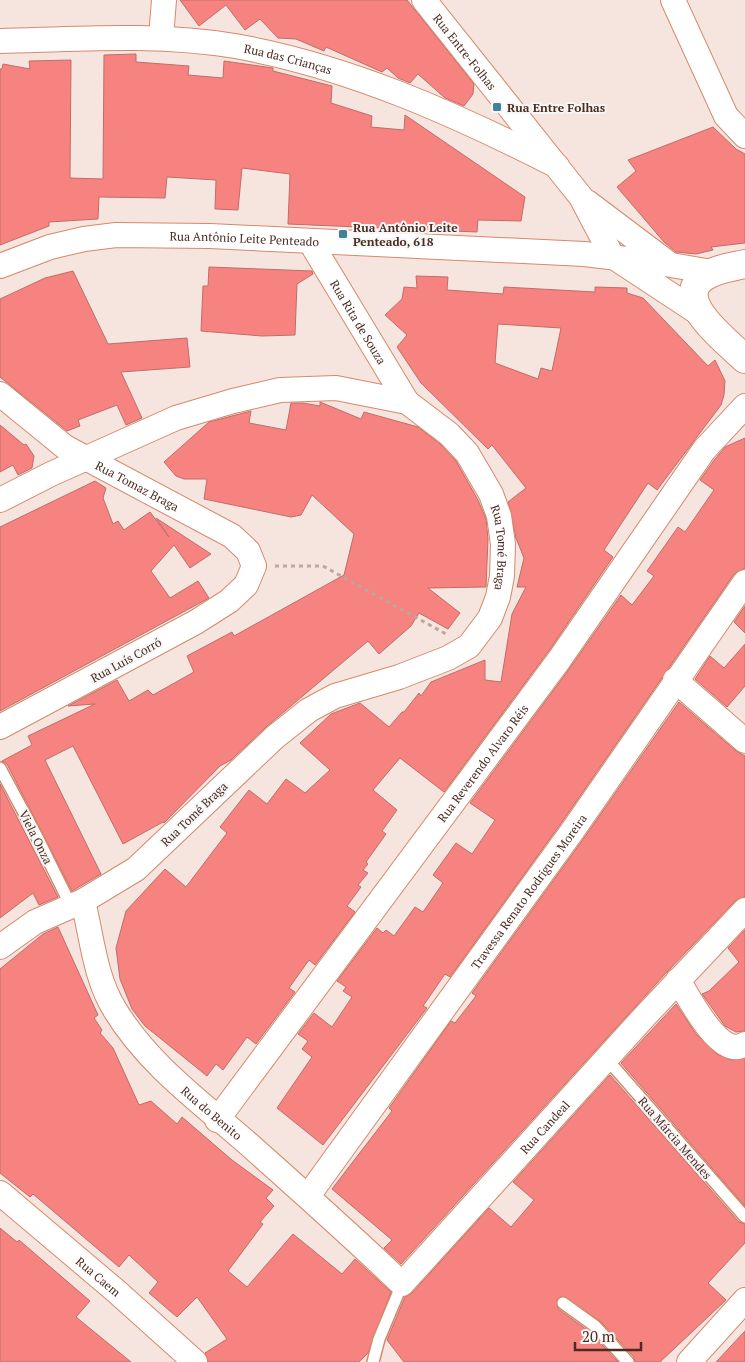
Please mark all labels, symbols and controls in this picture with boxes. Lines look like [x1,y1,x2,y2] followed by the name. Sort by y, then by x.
[430,11,500,93] street label: Rua Entre-Folhas
[243,40,334,77] street label: Rua das Crianças
[507,100,606,115] place label: Rua Entre Folhas
[491,101,503,113] marker: Rua Entre Folhas
[353,220,458,249] place label: Rua Antônio Leite Penteado, 618
[169,228,320,249] street label: Rua Antônio Leite Penteado
[337,228,349,240] marker: Rua Antônio Leite Penteado, 618
[327,277,390,367] street label: Rua Rita de Souza
[93,457,182,514] street label: Rua Tomaz Braga
[488,503,511,592] street label: Rua Tomé Braga
[88,634,164,686] street label: Rua Luís Corró
[434,701,531,825] street label: Rua Reverendo Alvaro Réis
[158,779,230,849] street label: Rua Tomé Braga
[16,808,56,866] street label: Viela Onza
[467,811,590,972] street label: Travessa Renato Rodrigues Moreira
[178,1083,246,1143] street label: Rua do Benito
[635,1094,715,1182] street label: Rua Márcia Mendes
[516,1097,573,1157] street label: Rua Candeal
[73,1253,124,1300] street label: Rua Caem
[575,1320,641,1352] scale bar
[582,1326,615,1346] text: 20 m

